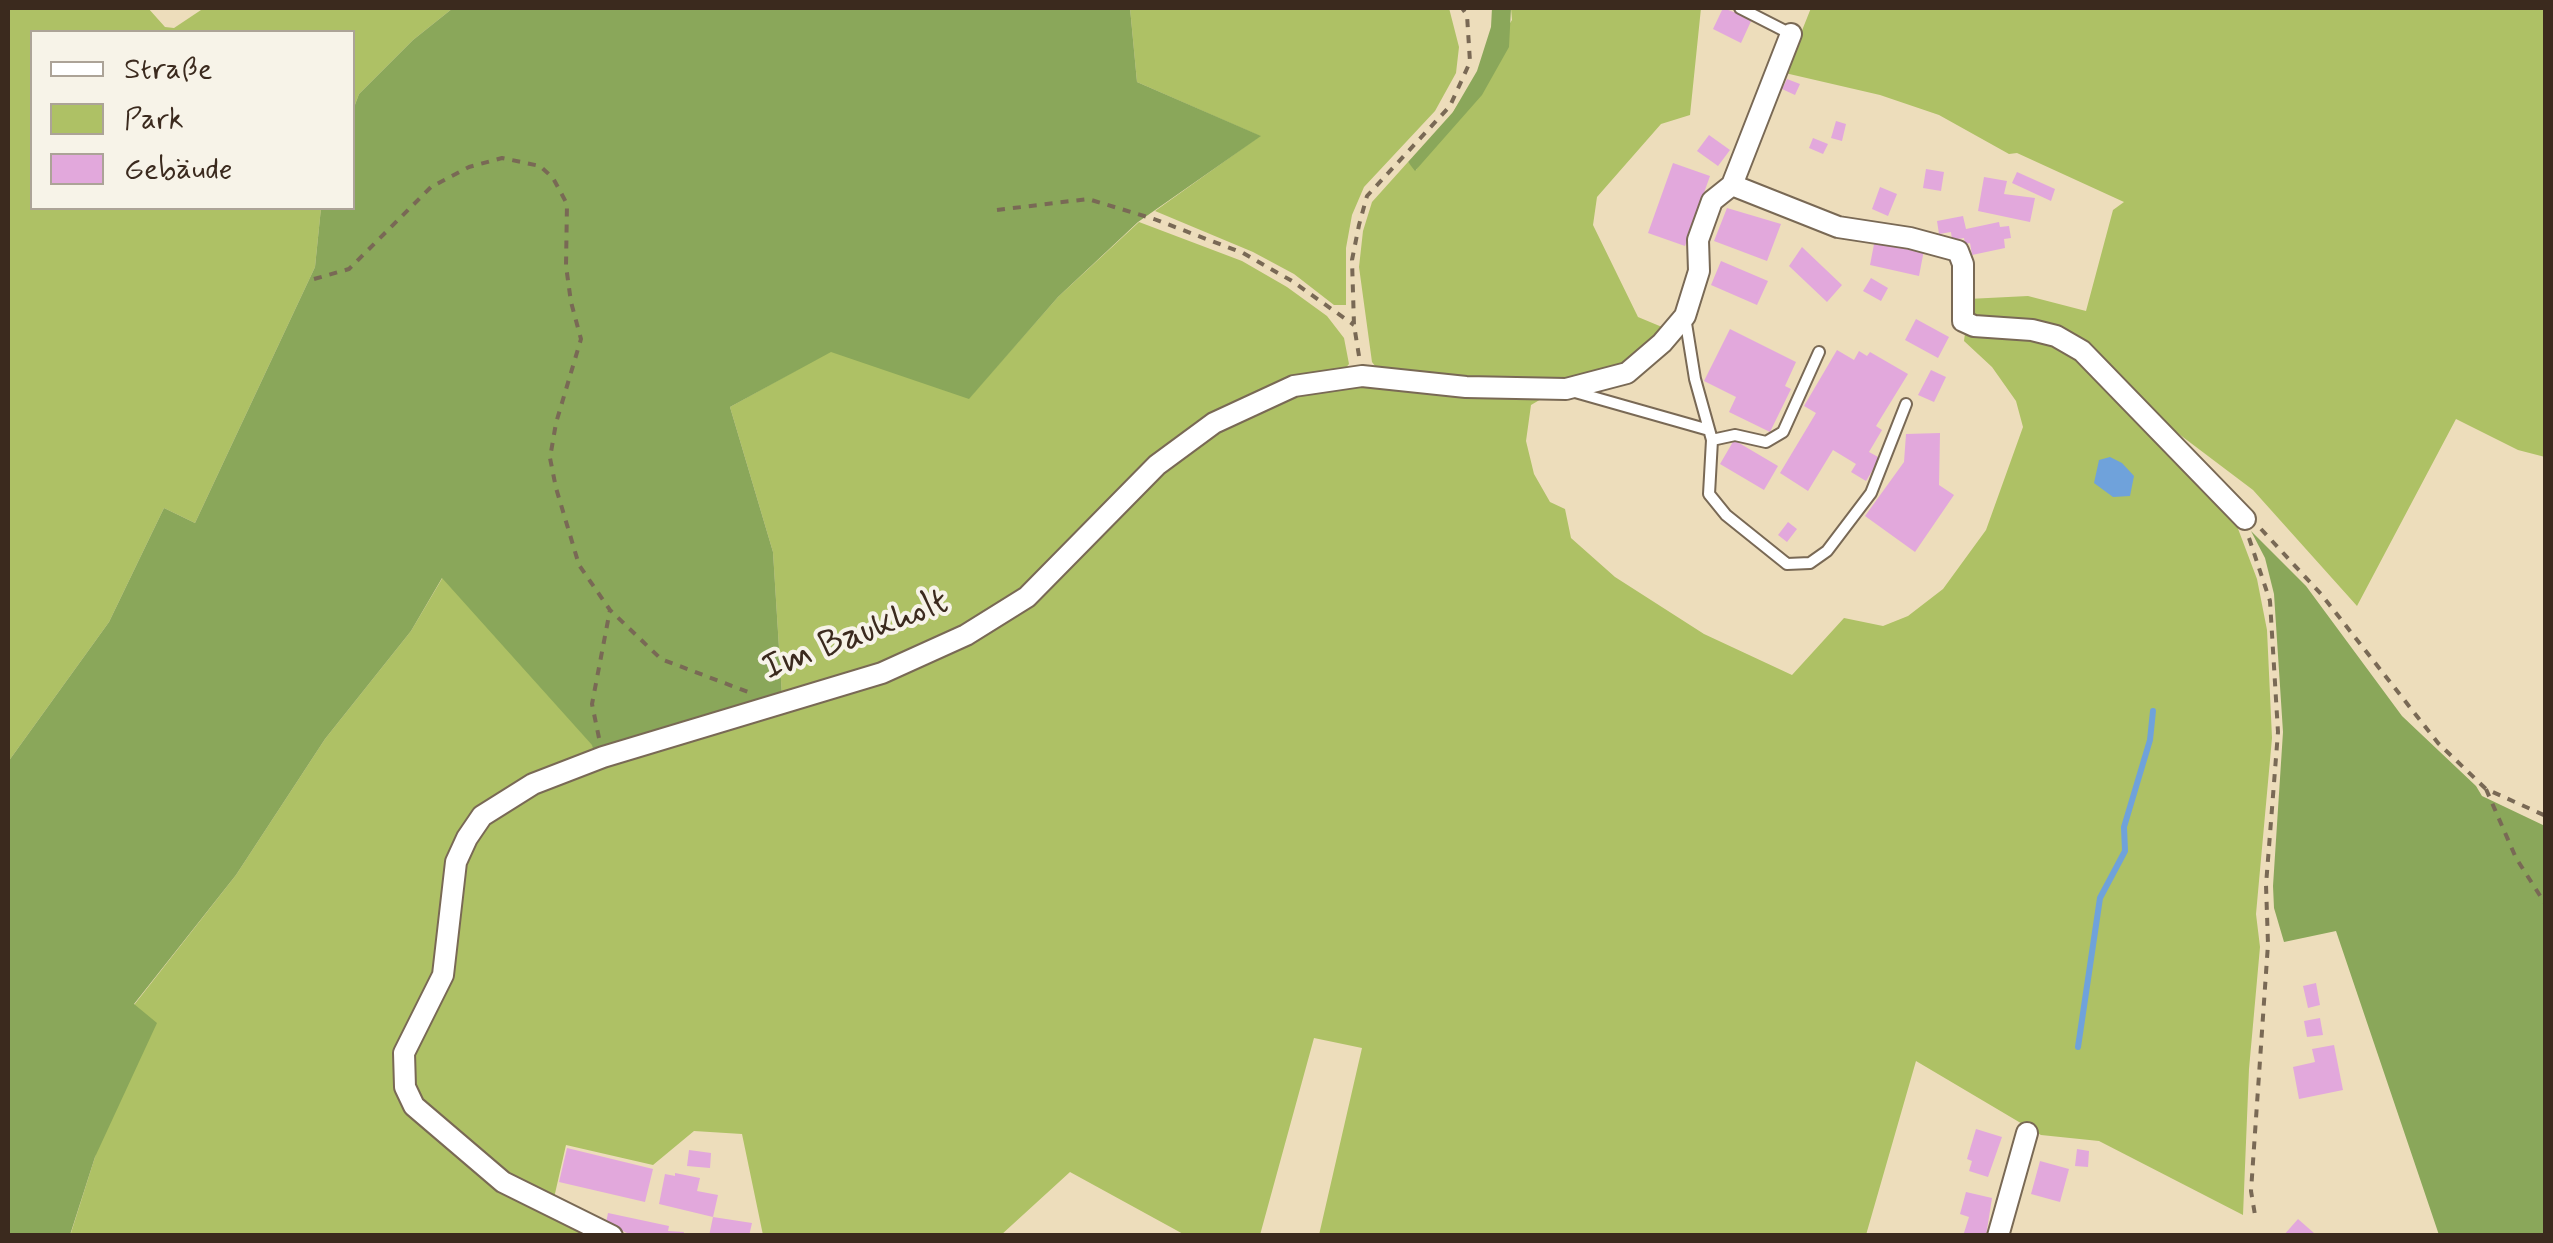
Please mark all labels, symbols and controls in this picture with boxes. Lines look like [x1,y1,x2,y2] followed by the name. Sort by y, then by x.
[30,30,355,210] legend
[124,50,212,89] text: Straße
[124,100,184,139] text: Park
[124,150,232,189] text: Gebäude
[756,581,956,693] street label: Im Baukholt

